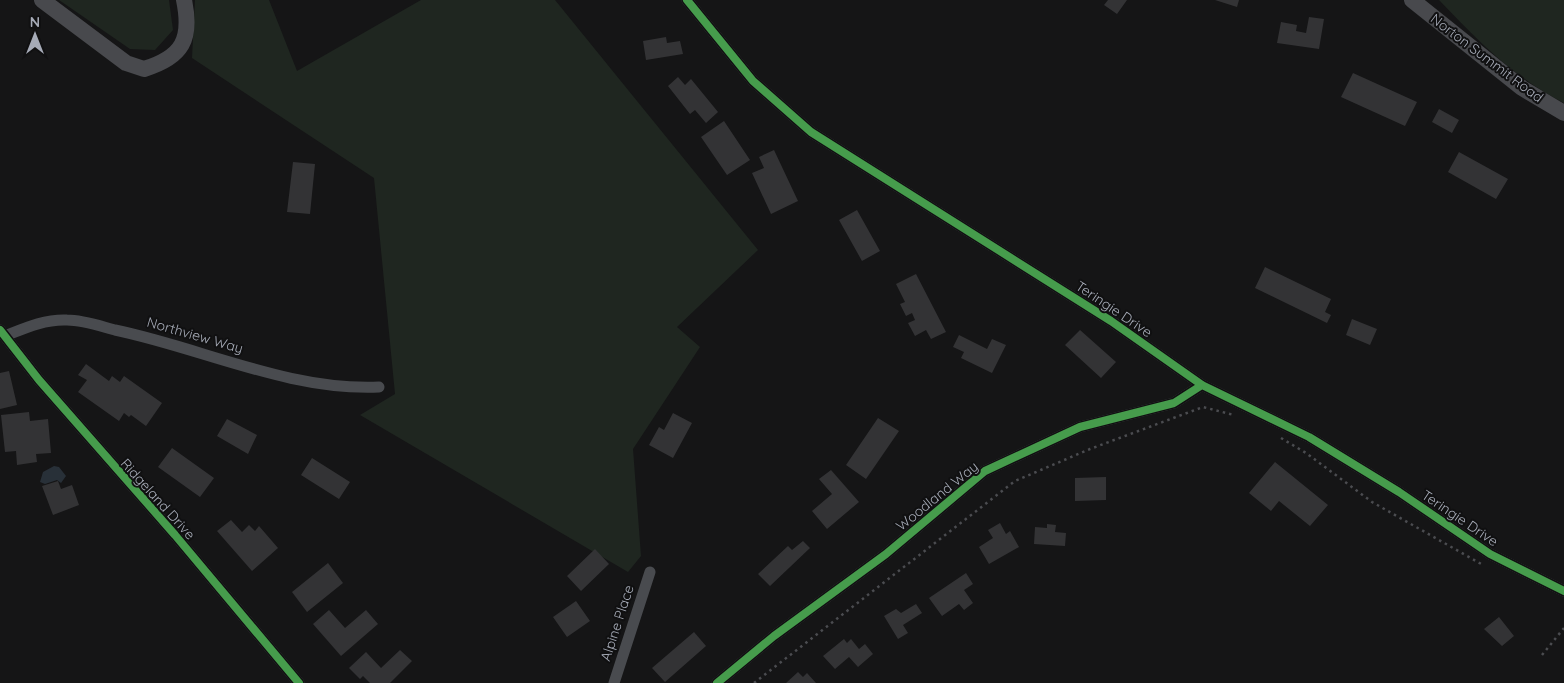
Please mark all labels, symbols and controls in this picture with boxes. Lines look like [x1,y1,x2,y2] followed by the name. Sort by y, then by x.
[10,10,60,60] north arrow
[1427,10,1547,106] street label: Norton Summit Road
[30,13,40,31] text: N
[1072,277,1156,341] street label: Teringie Drive
[145,313,245,357] street label: Northview Way
[117,455,199,543] street label: Ridgeland Drive
[892,457,982,535] street label: Woodland Way
[1418,486,1502,550] street label: Teringie Drive
[596,583,638,663] street label: Alpine Place

